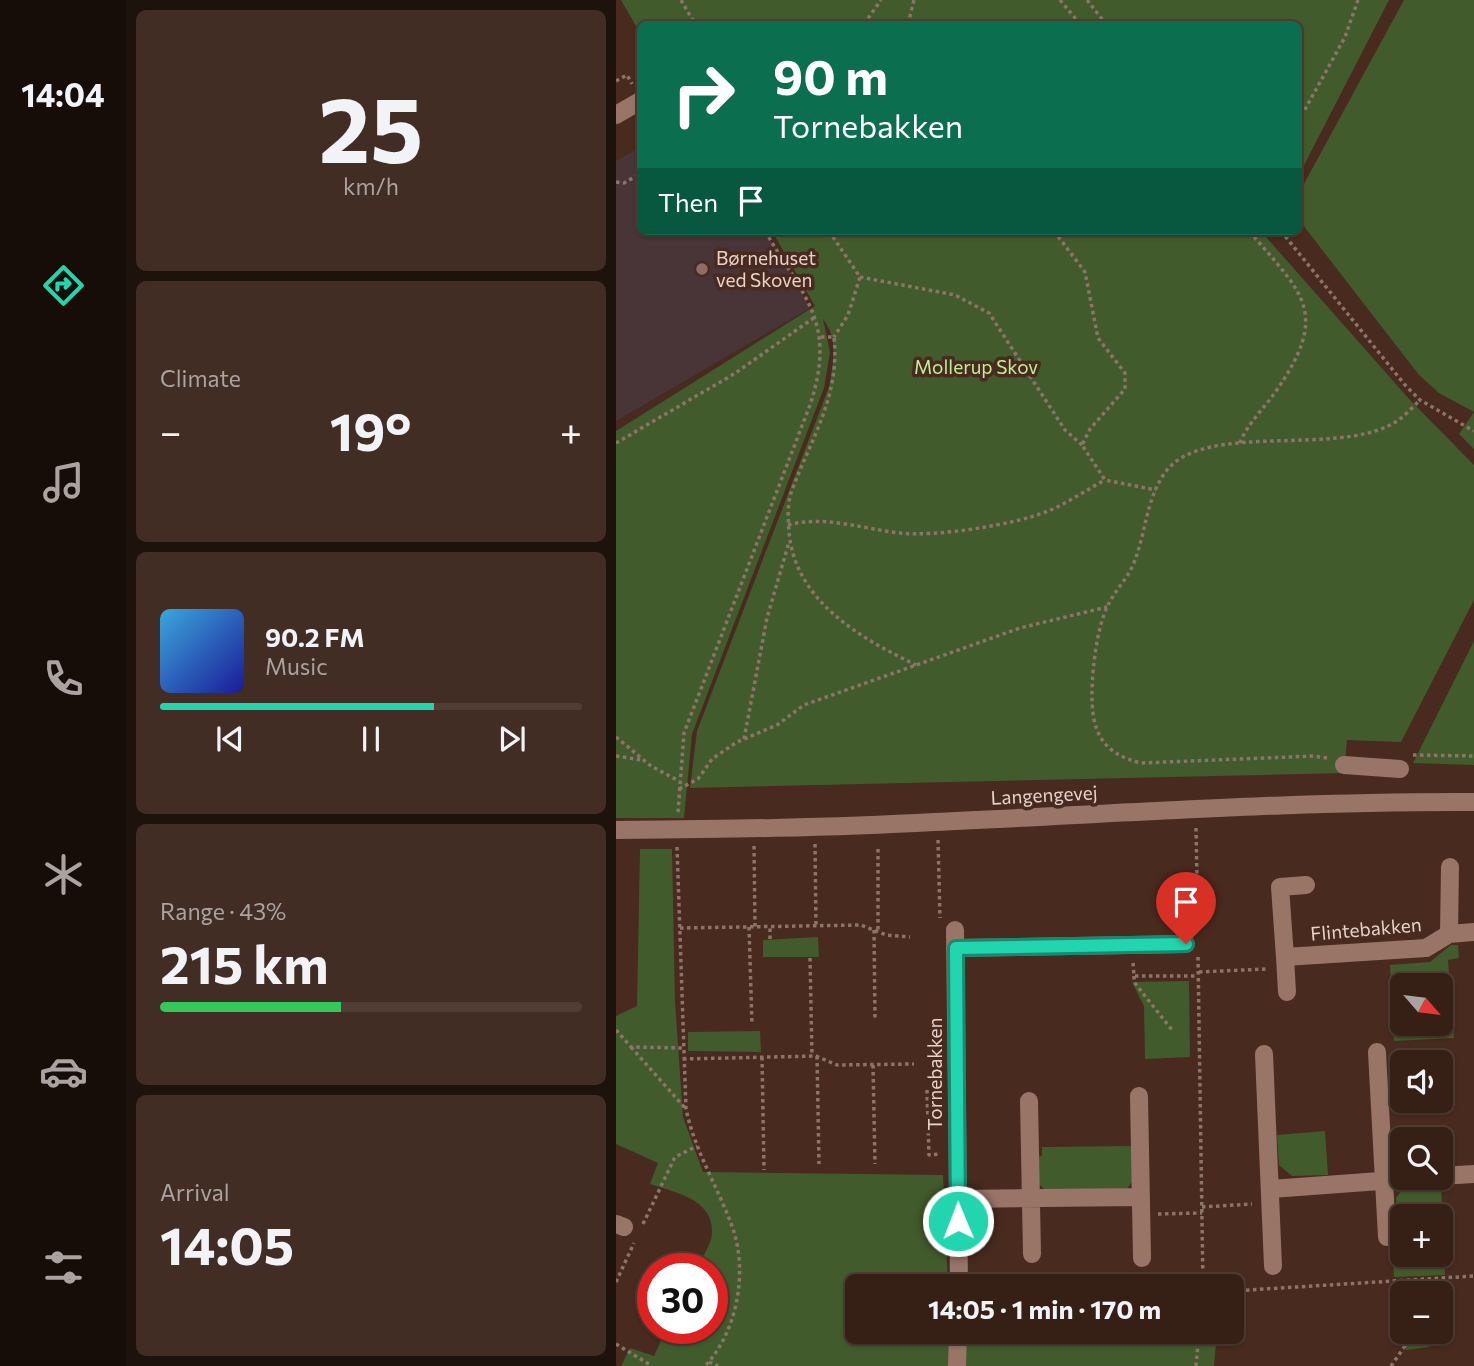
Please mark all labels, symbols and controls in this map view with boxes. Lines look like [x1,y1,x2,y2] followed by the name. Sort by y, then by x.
[773,45,888,105] text: 90 m
[658,49,749,140] icon: right
[319,70,423,182] text: 25
[21,74,105,114] text: 14:04
[773,105,963,145] text: Tornebakken
[343,172,399,200] text: km/h
[732,182,770,220] icon: arrive
[658,186,718,217] text: Then
[716,246,816,291] place label: Børnehuset ved Skoven
[39,261,88,310] icon: directions
[694,261,710,277] marker: Børnehuset ved Skoven
[914,355,1038,378] park label: Mollerup Skov
[160,364,241,392] text: Climate
[330,398,411,462] text: 19°
[160,407,182,454] text: −
[560,407,582,454] text: +
[39,458,88,507] icon: music
[265,621,365,652] text: 90.2 FM
[265,652,328,680] text: Music
[39,654,88,703] icon: phone
[211,720,249,758] icon: previous
[352,720,390,758] icon: pause
[493,720,531,758] icon: next
[990,780,1098,809] street label: Langengevej
[39,850,88,899] icon: climate
[1156,872,1216,944] pin
[1167,883,1205,921] icon: arrive
[160,897,286,925] text: Range · 43%
[1309,912,1422,945] street label: Flintebakken
[160,931,329,995] text: 215 km
[1390,973,1452,1036] north arrow
[1390,973,1453,1344] map controls
[923,1018,946,1130] street label: Tornebakken
[39,1047,88,1096] icon: car
[1390,1050,1453,1113] button: sound
[1390,1127,1453,1190] button: search
[160,1178,230,1206] text: Arrival
[921,1184,995,1258] position arrow
[1390,1204,1453,1267] button: +
[160,1212,294,1276] text: 14:05
[39,1243,88,1292] icon: filters
[637,1253,728,1344] speed limit sign: 30
[1390,1281,1453,1344] button: −
[928,1293,1161,1324] text: 14:05 · 1 min · 170 m

